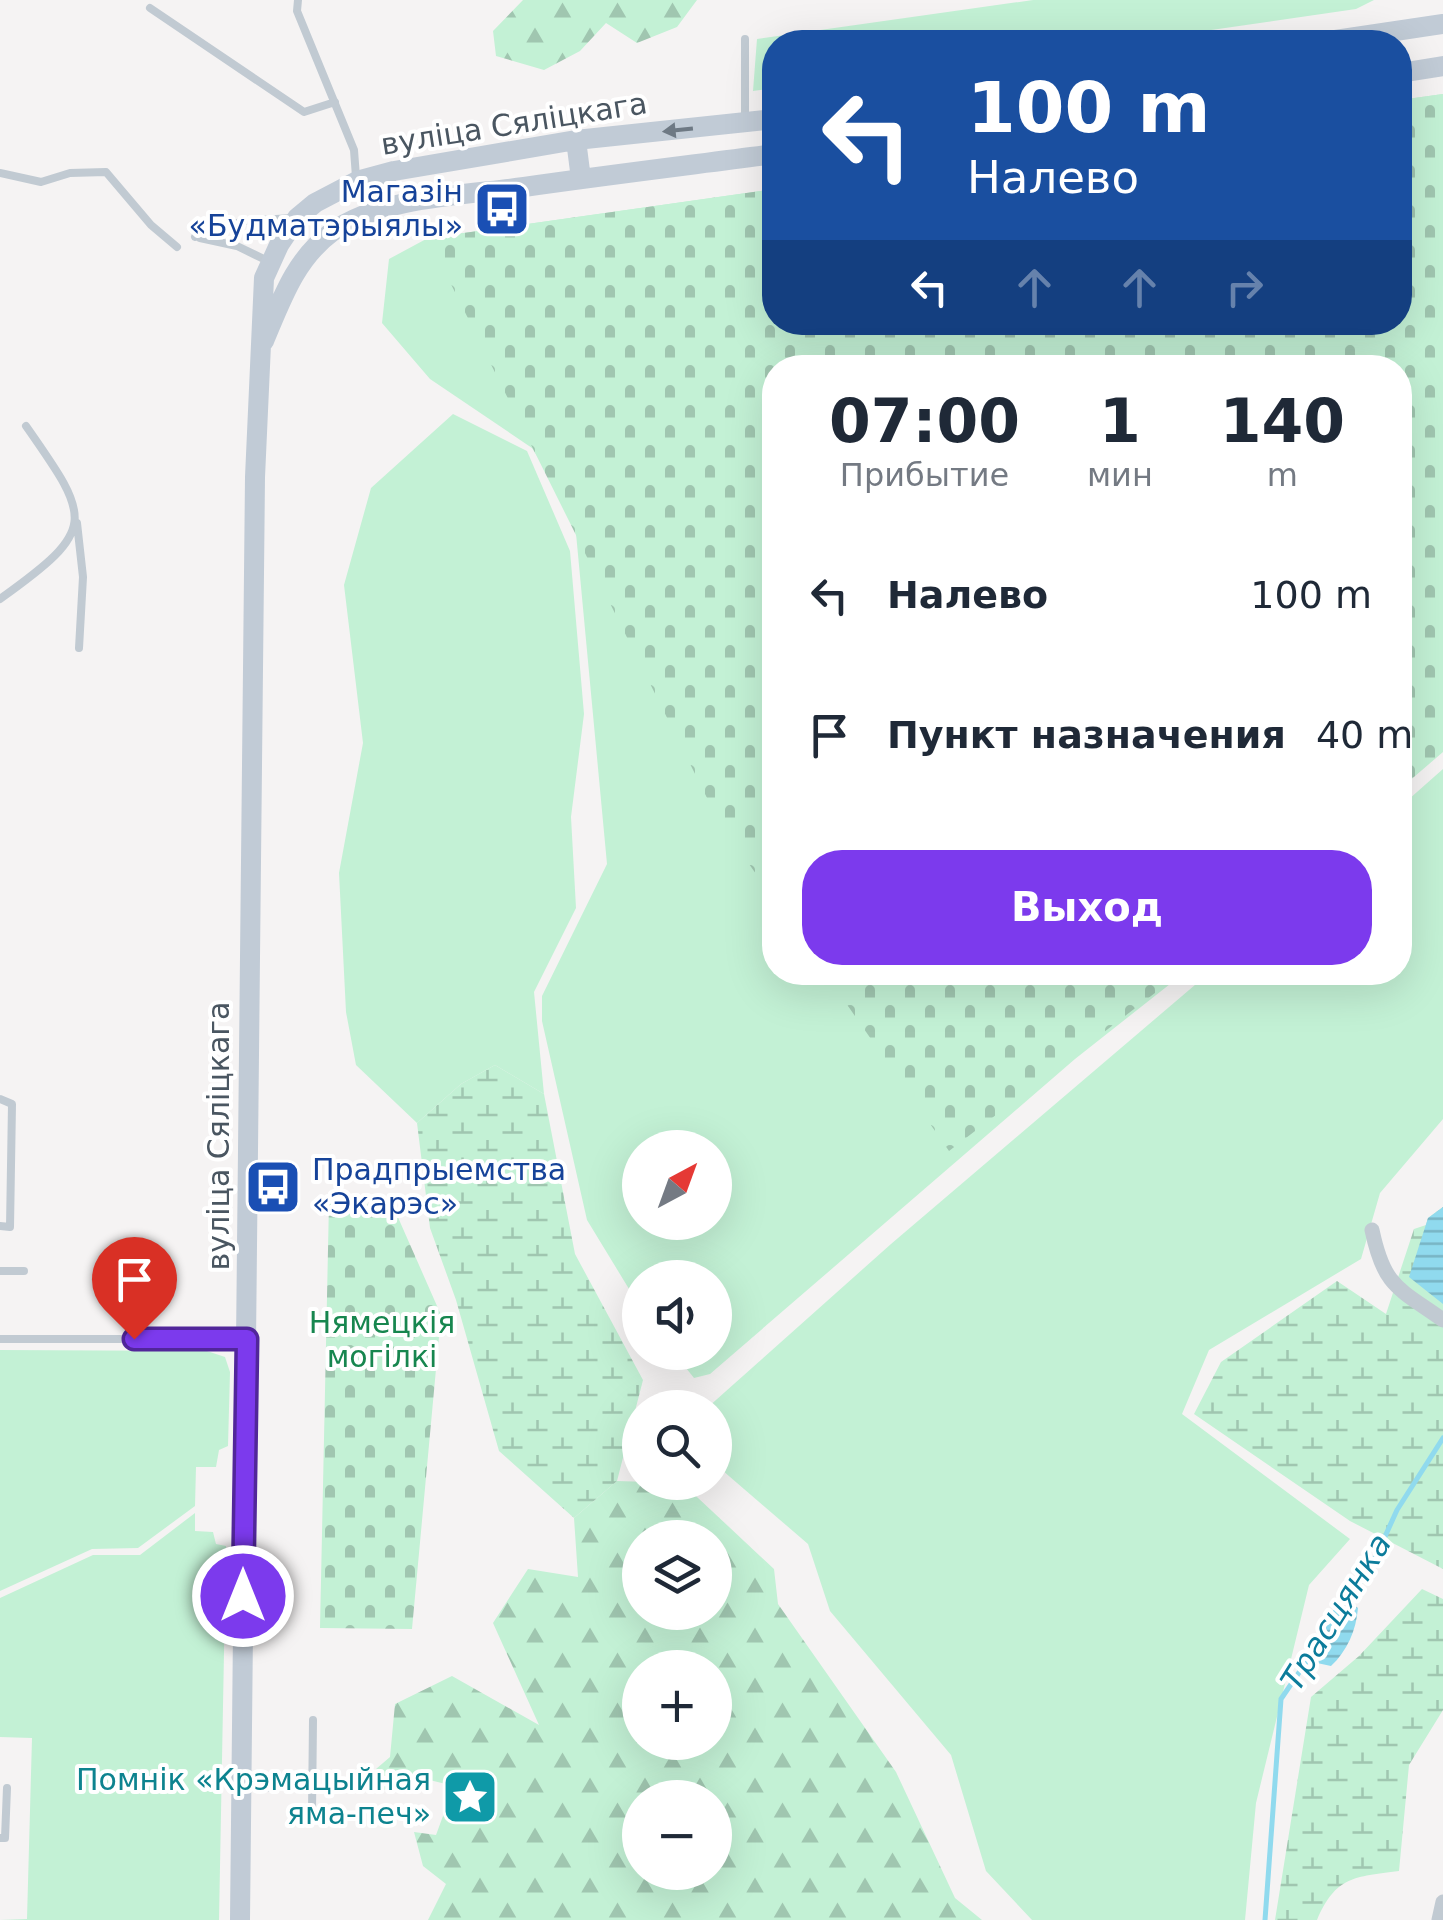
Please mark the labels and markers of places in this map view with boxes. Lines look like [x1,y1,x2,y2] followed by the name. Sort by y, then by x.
[189,174,463,243] place label: Магазін «Будматэрыялы»
[472,179,532,239] bus stop icon: Магазін «Будматэрыялы»
[312,1152,566,1221] place label: Прадпрыемства «Экарэс»
[243,1157,303,1217] bus stop icon: Прадпрыемства «Экарэс»
[92,1237,177,1340] pin
[76,1762,431,1831] place label: Помнік «Крэмацыйная яма-печ»
[440,1767,500,1827] place icon: Помнік «Крэмацыйная яма-печ»

